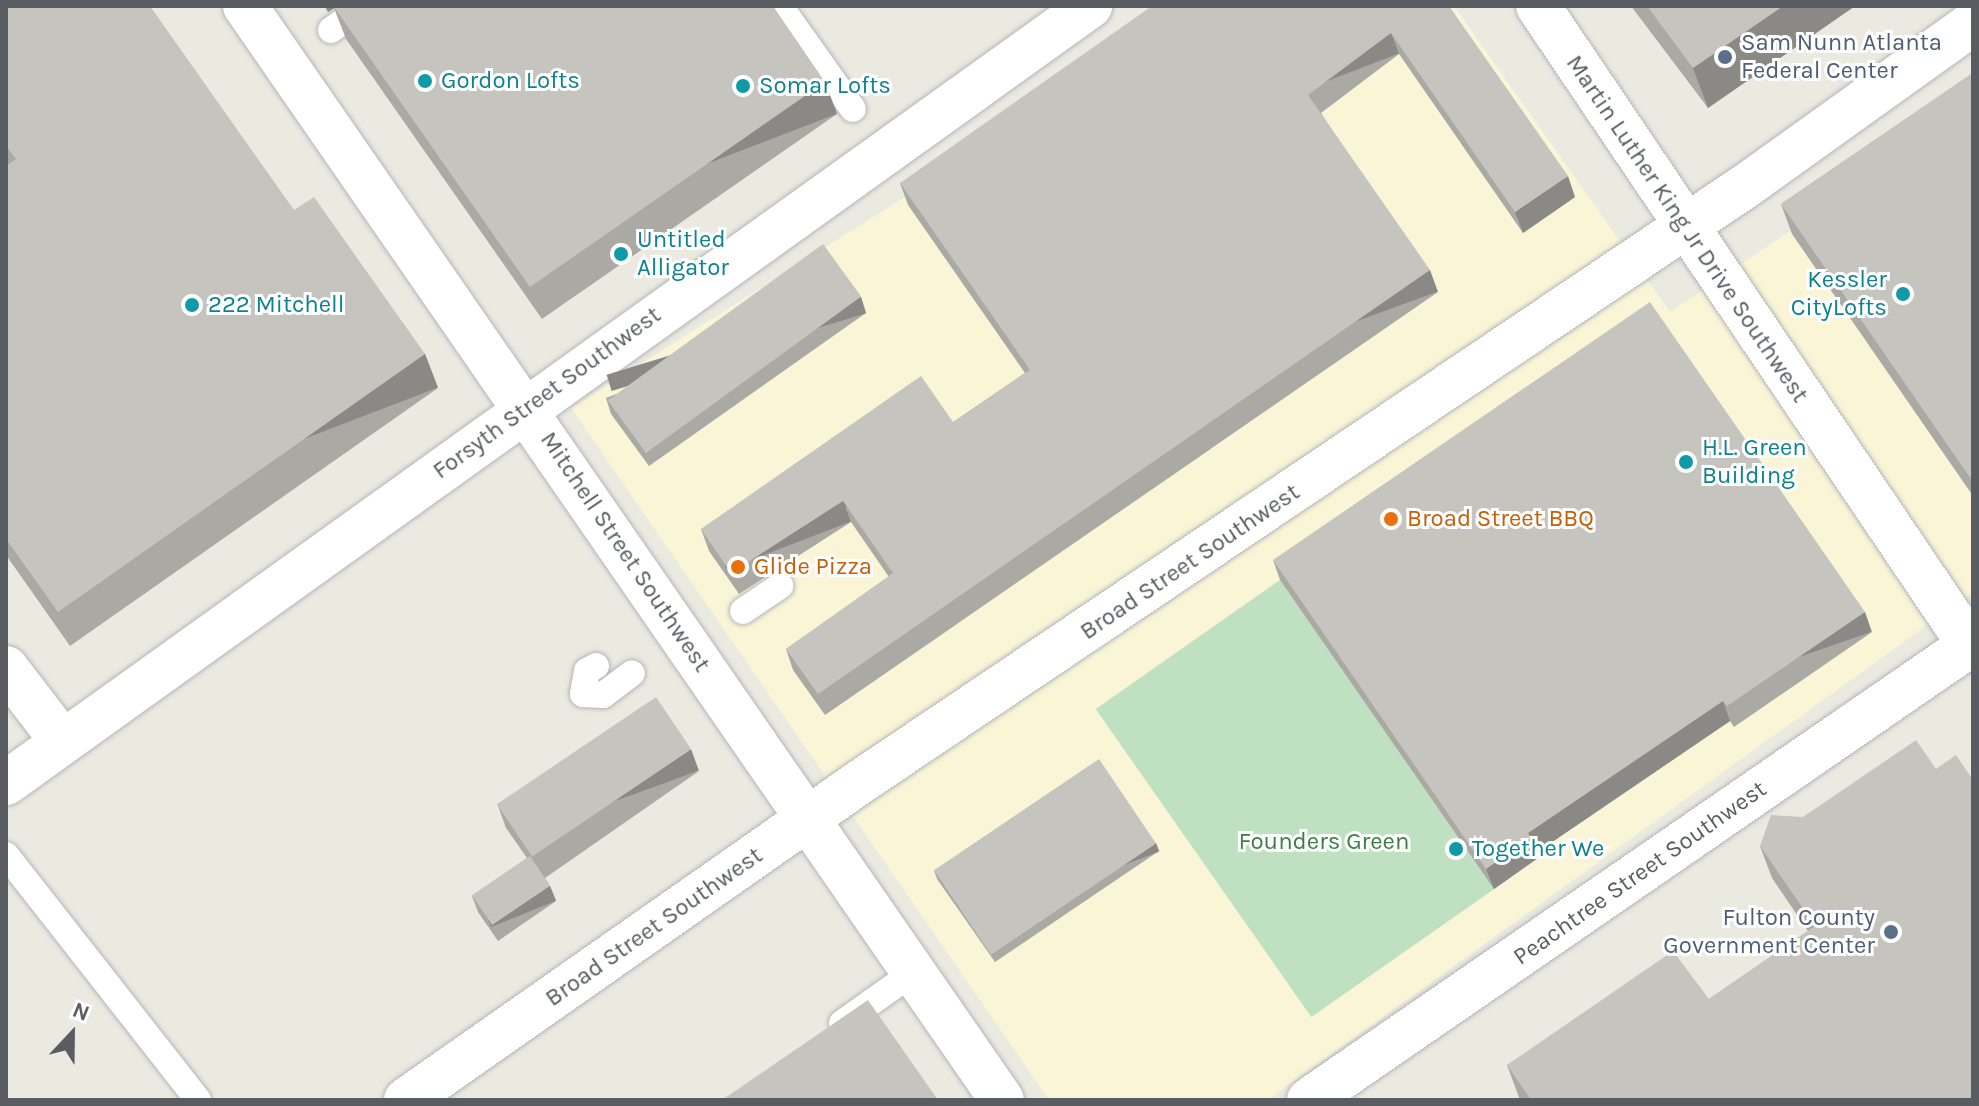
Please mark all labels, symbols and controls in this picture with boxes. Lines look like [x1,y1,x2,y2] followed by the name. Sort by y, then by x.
[1741,29,1942,85] place label: Sam Nunn Atlanta Federal Center
[1716,48,1734,66] marker: Sam Nunn Atlanta Federal Center
[1560,50,1814,408] street label: Martin Luther King Jr Drive Southwest
[441,67,580,95] place label: Gordon Lofts
[416,72,434,90] marker: Gordon Lofts
[759,72,891,100] place label: Somar Lofts
[734,77,752,95] marker: Somar Lofts
[637,226,729,282] place label: Untitled Alligator
[612,245,630,263] marker: Untitled Alligator
[1791,266,1887,322] place label: Kessler CityLofts
[1894,285,1912,303] marker: Kessler CityLofts
[208,291,345,319] place label: 222 Mitchell
[183,296,201,314] marker: 222 Mitchell
[427,301,667,485] street label: Forsyth Street Southwest
[534,426,716,678] street label: Mitchell Street Southwest
[1702,434,1807,490] place label: H.L. Green Building
[1677,453,1695,471] marker: H.L. Green Building
[1075,478,1305,646] street label: Broad Street Southwest
[1407,505,1594,533] place label: Broad Street BBQ
[1382,510,1400,528] marker: Broad Street BBQ
[754,553,872,581] place label: Glide Pizza
[729,558,747,576] marker: Glide Pizza
[1508,775,1772,971] street label: Peachtree Street Southwest
[1239,828,1409,856] park label: Founders Green
[1472,835,1604,863] place label: Together We
[1447,840,1465,858] marker: Together We
[540,841,768,1013] street label: Broad Street Southwest
[1663,904,1875,960] place label: Fulton County Government Center
[1882,923,1900,941] marker: Fulton County Government Center
[32,994,112,1074] north arrow
[69,997,93,1027] text: N

